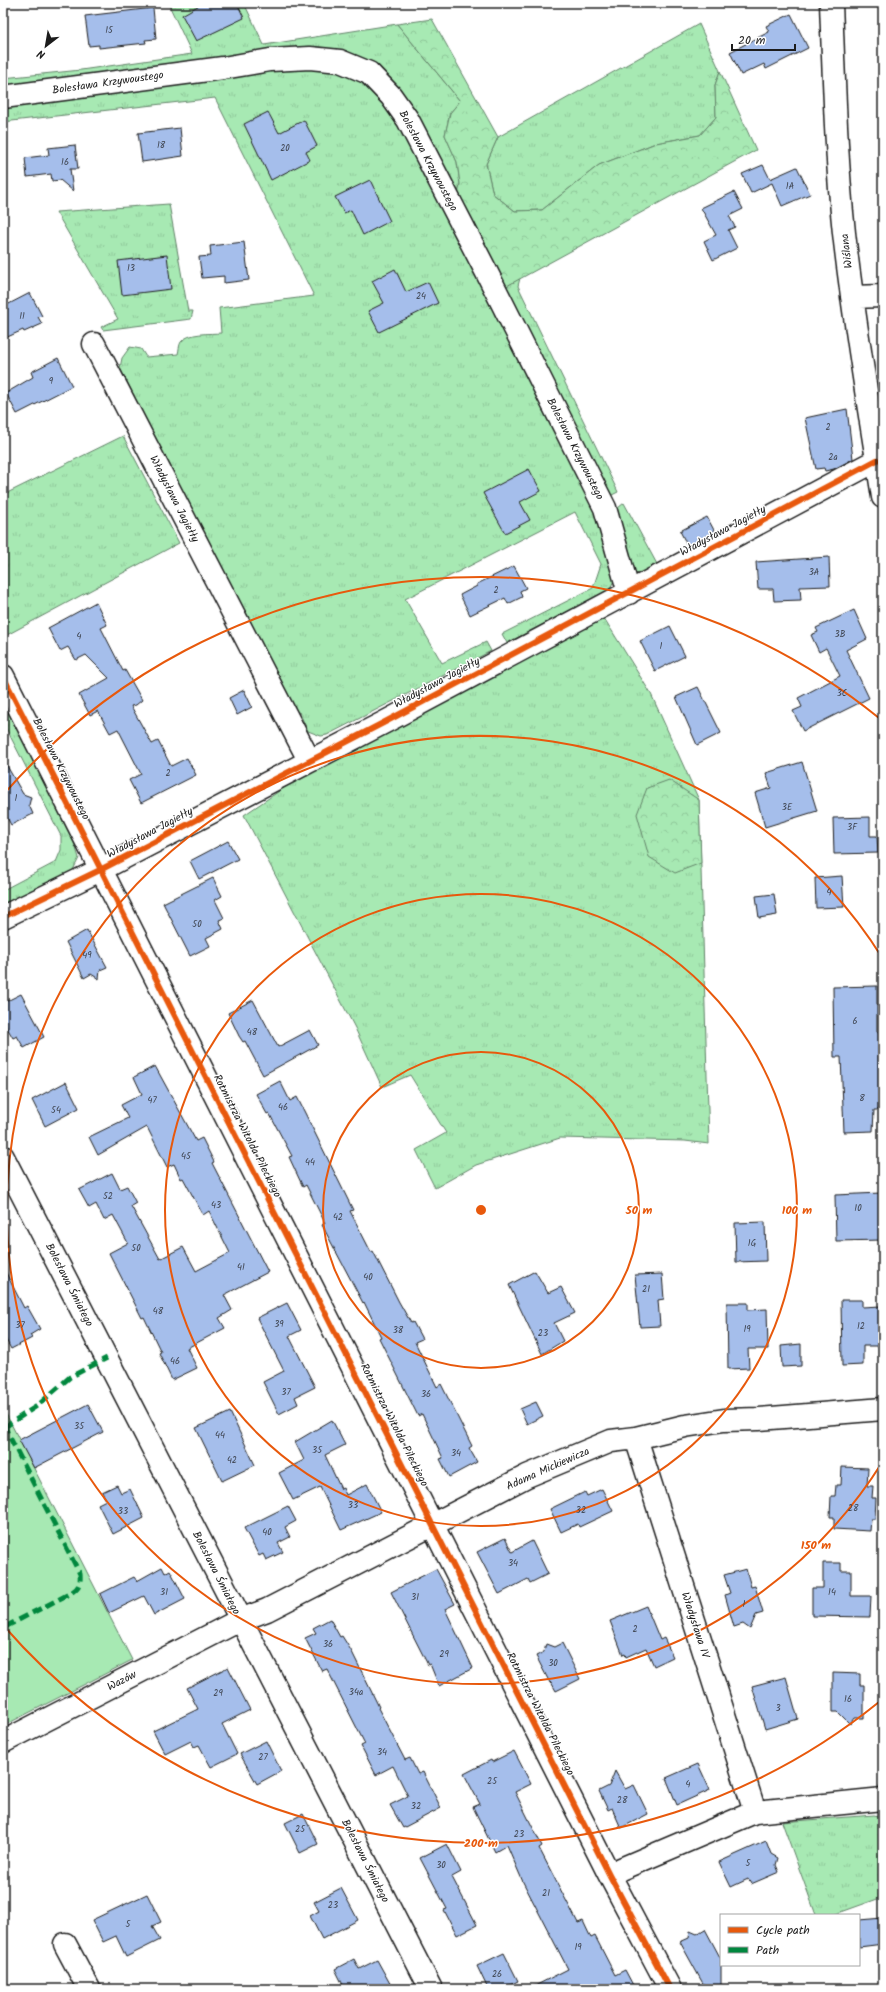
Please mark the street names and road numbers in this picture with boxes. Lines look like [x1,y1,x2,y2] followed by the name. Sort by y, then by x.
[51,66,165,100] street label: Bolesława Krzywoustego
[394,107,462,215] street label: Bolesława Krzywoustego
[836,233,858,269] street label: Wiślana
[541,395,609,503] street label: Bolesława Krzywoustego
[144,452,204,546] street label: Władysława Jagiełły
[677,500,770,561] street label: Władysława Jagiełły
[391,652,484,713] street label: Władysława Jagiełły
[27,715,95,823] street label: Bolesława Krzywoustego
[104,802,197,863] street label: Władysława Jagiełły
[208,1071,286,1201] street label: Rotmistrza Witolda Pileckiego
[40,1240,98,1330] street label: Bolesława Śmiałego
[355,1360,433,1490] street label: Rotmistrza Witolda Pileckiego
[503,1443,593,1495] street label: Adama Mickiewicza
[187,1528,245,1618] street label: Bolesława Śmiałego
[676,1590,714,1661] street label: Władysława IV
[501,1649,579,1779] street label: Rotmistrza Witolda Pileckiego
[104,1666,140,1696] street label: Wazów
[336,1816,394,1906] street label: Bolesława Śmiałego

